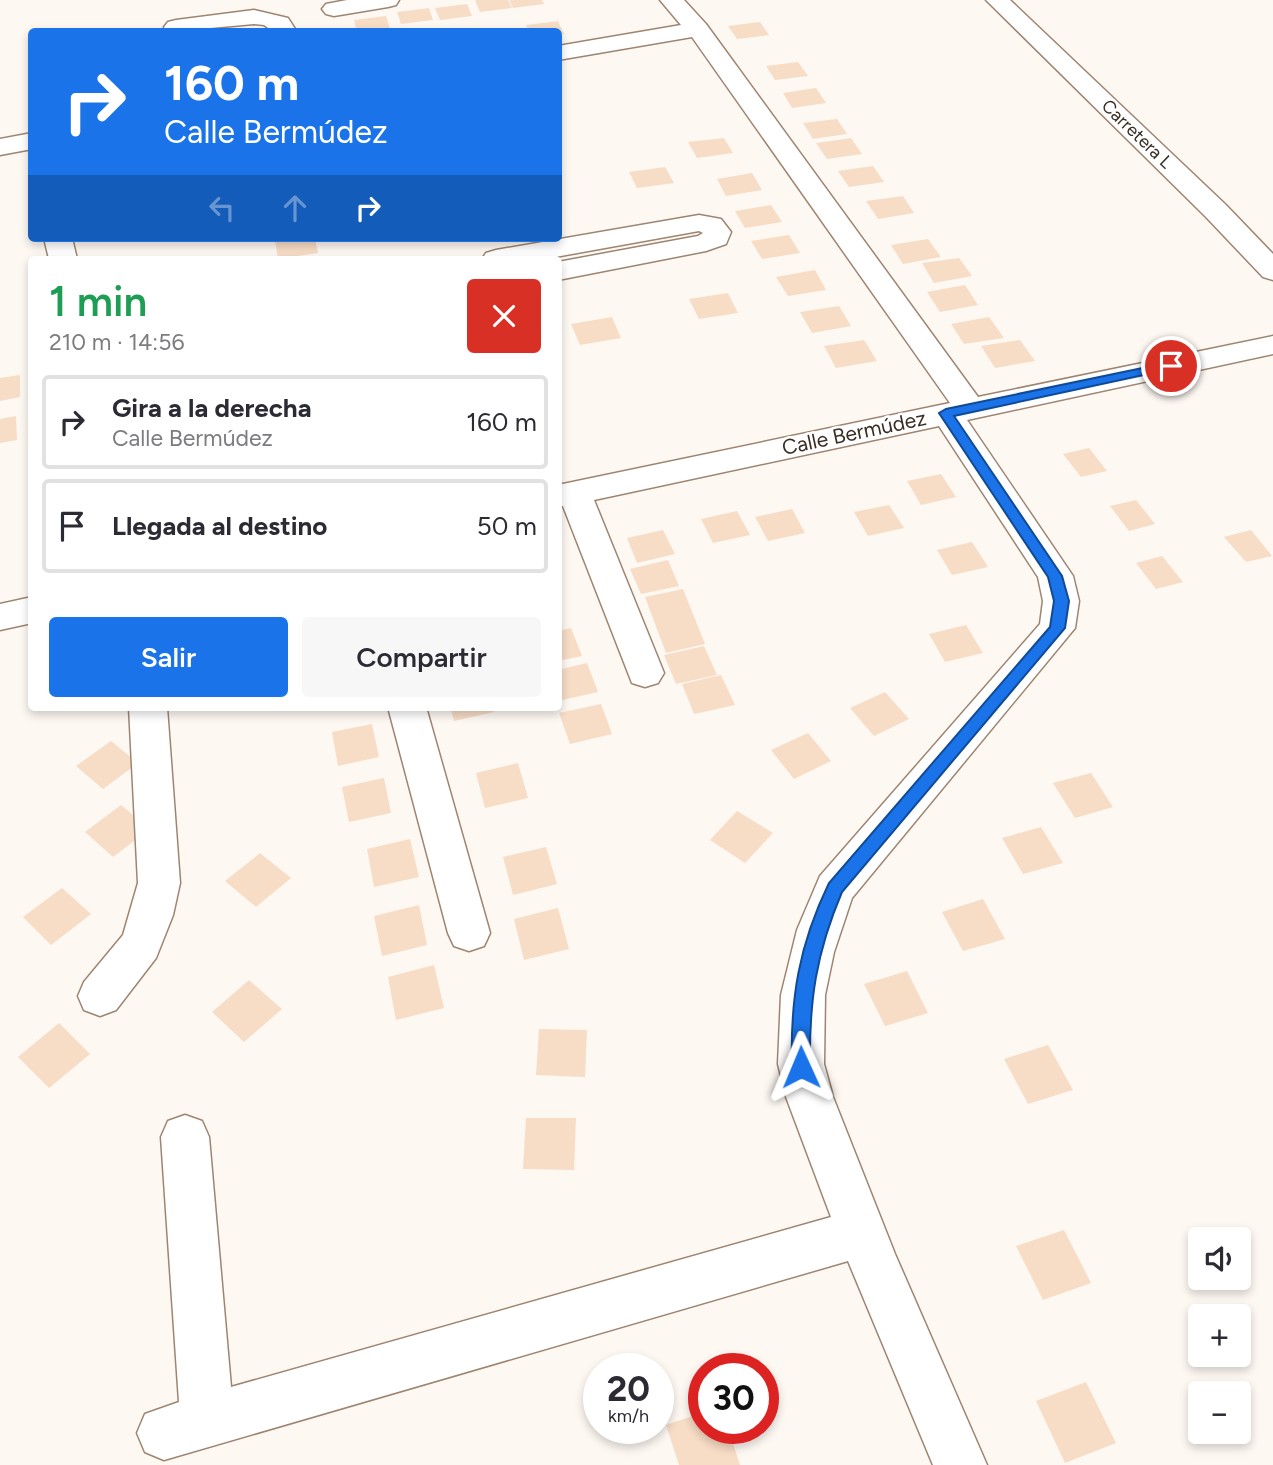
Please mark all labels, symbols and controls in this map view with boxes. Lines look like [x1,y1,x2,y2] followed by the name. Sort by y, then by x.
[164,53,299,112] text: 160 m
[49,56,140,147] icon: right
[1097,95,1177,174] street label: Carretera L
[164,113,388,151] text: Calle Bermúdez
[203,189,241,227] icon: left
[276,189,314,227] icon: ahead
[349,189,387,227] icon: right
[49,276,147,327] text: 1 min
[467,279,541,353] button: close
[49,328,184,356] text: 210 m · 14:56
[1141,336,1201,396] pin
[1152,347,1190,385] icon: arrive
[112,392,312,424] text: Gira a la derecha
[53,403,91,441] icon: right
[779,405,928,460] street label: Calle Bermúdez
[466,406,537,438] text: 160 m
[112,424,273,452] text: Calle Bermúdez
[53,507,91,545] icon: arrive
[112,510,327,542] text: Llegada al destino
[477,510,537,542] text: 50 m
[49,617,288,697] button: Salir
[302,617,541,697] button: Compartir
[764,1030,838,1104] position arrow
[1188,1227,1251,1444] map controls
[1188,1227,1251,1290] button: sound
[1188,1304,1251,1367] button: +
[688,1353,779,1444] speed limit sign: 30
[607,1368,650,1410] text: 20
[1188,1381,1251,1444] button: −
[608,1405,649,1427] text: km/h

